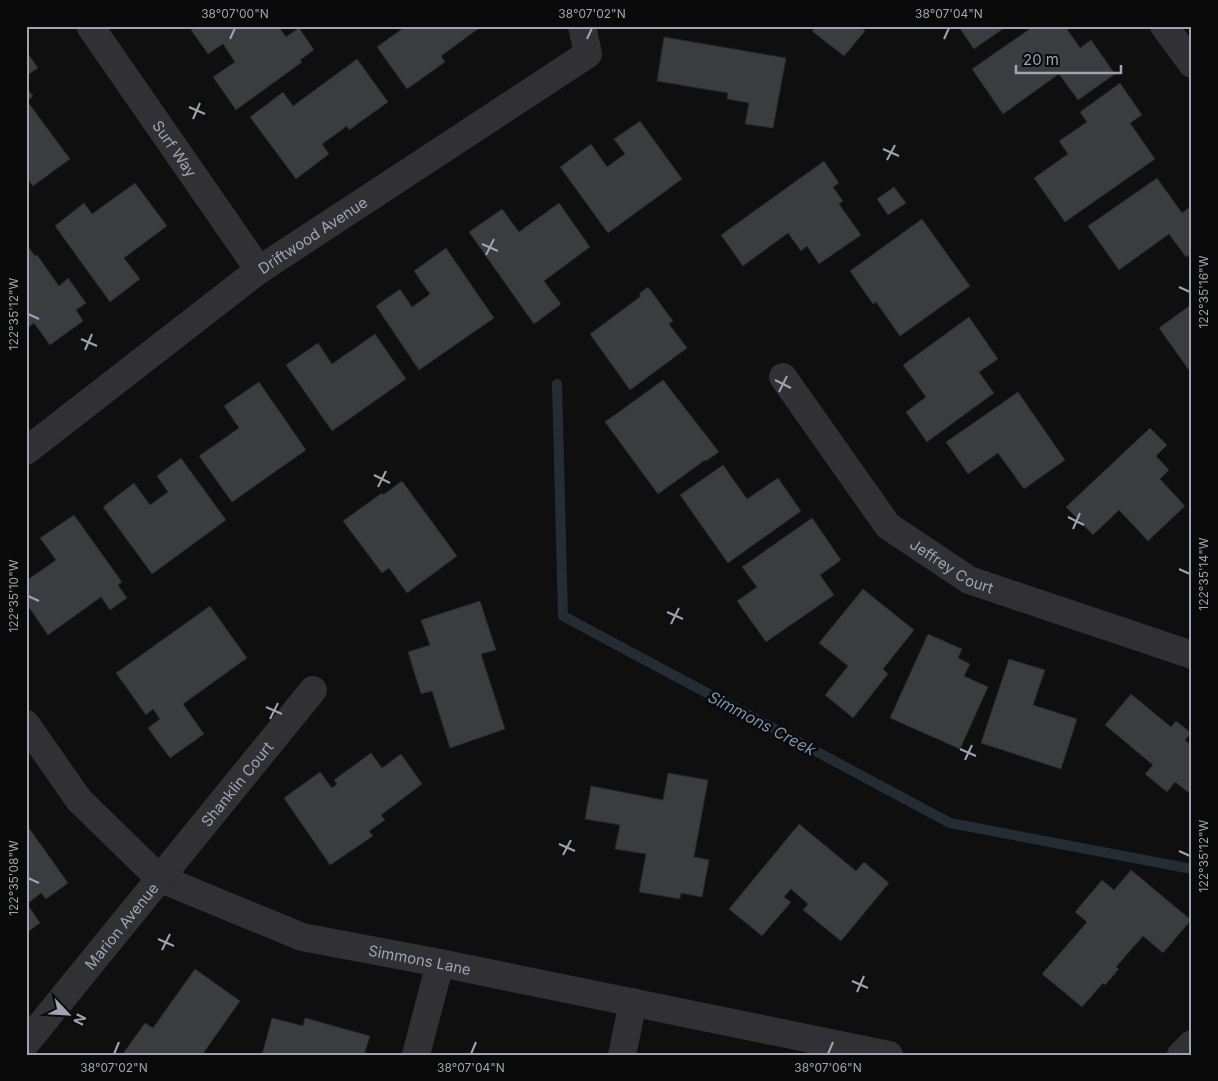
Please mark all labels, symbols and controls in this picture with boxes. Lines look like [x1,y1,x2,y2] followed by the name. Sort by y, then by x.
[201,6,269,21] text: 38°07'00"N
[558,6,626,21] text: 38°07'02"N
[915,6,983,21] text: 38°07'04"N
[1016,42,1120,74] scale bar
[1023,50,1059,69] text: 20 m
[149,116,201,181] street label: Surf Way
[254,192,371,278] street label: Driftwood Avenue
[1196,255,1211,329] text: 122°35'16"W
[6,277,21,350] text: 122°35'12"W
[907,534,996,597] street label: Jeffrey Court
[1196,537,1211,611] text: 122°35'14"W
[6,559,21,633] text: 122°35'10"W
[705,686,819,760] water label: Simmons Creek
[197,737,277,830] street label: Shanklin Court
[1196,819,1211,892] text: 122°35'12"W
[6,840,21,916] text: 122°35'08"W
[80,879,162,973] street label: Marion Avenue
[367,940,473,979] street label: Simmons Lane
[42,988,92,1038] north arrow
[70,1011,90,1028] text: N
[80,1060,148,1075] text: 38°07'02"N
[437,1060,505,1075] text: 38°07'04"N
[794,1060,862,1075] text: 38°07'06"N

